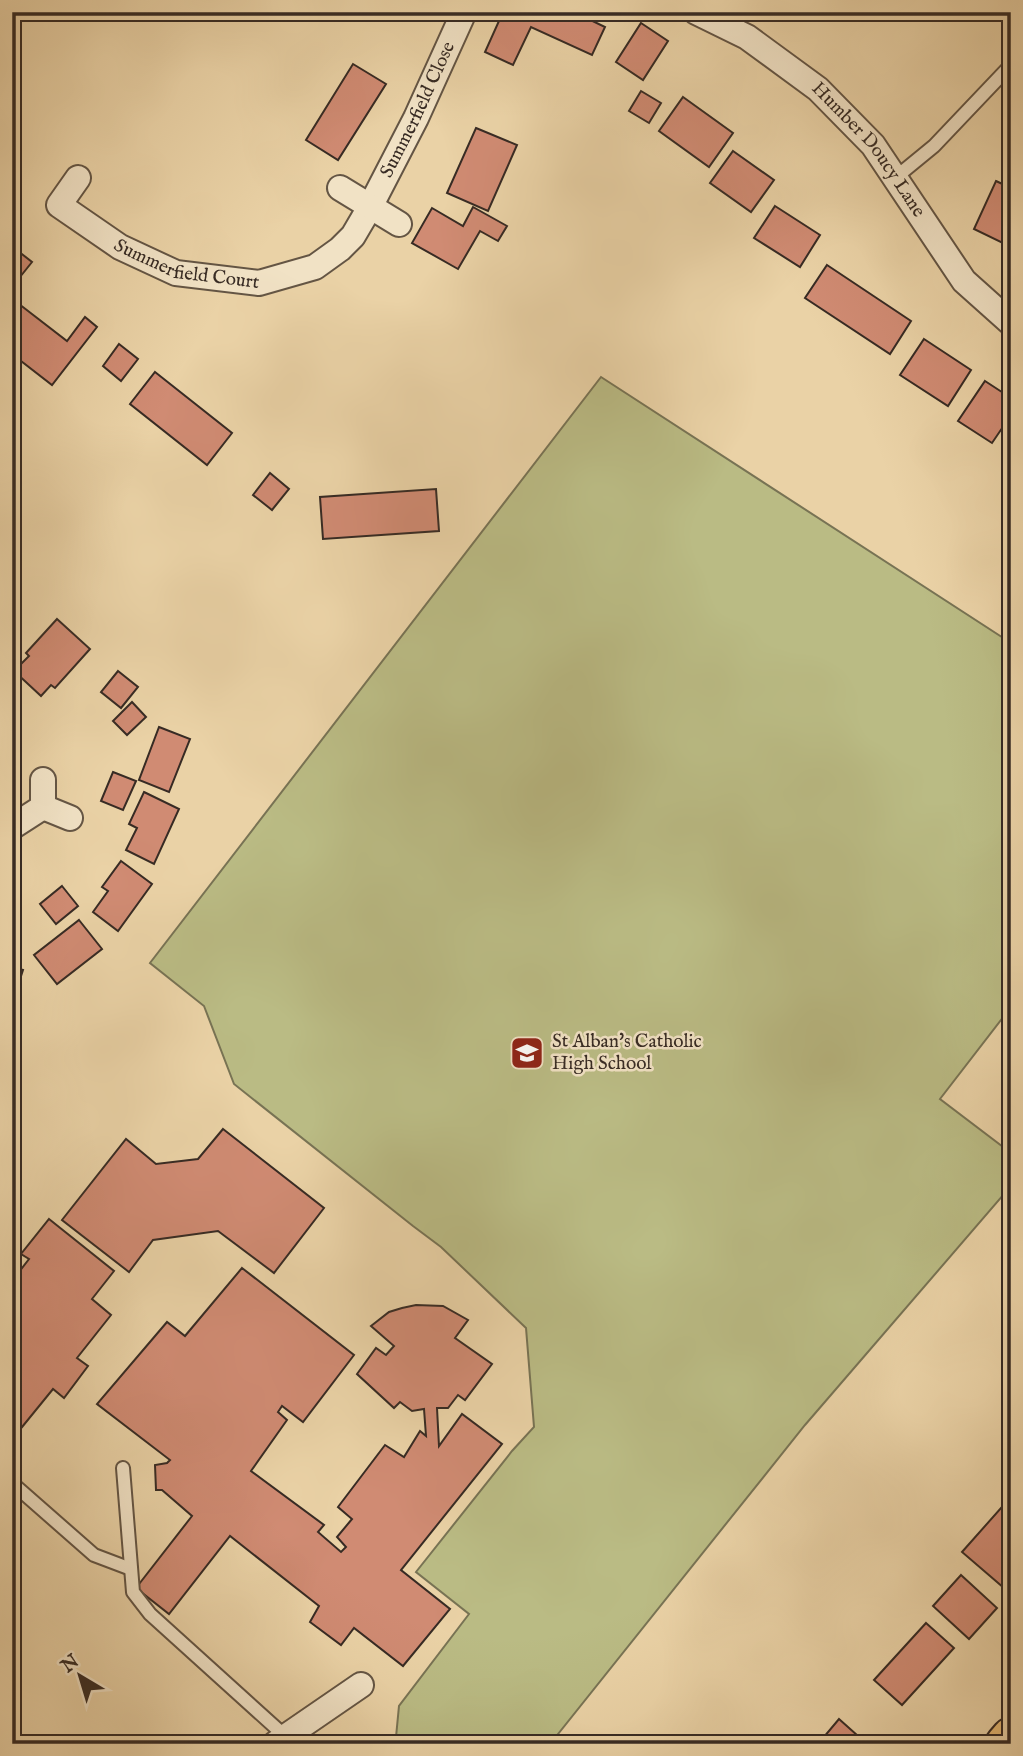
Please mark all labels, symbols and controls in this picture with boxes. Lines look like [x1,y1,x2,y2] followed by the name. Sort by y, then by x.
[375,38,461,182] street label: Summerfield Close
[806,77,930,222] street label: Humber Doucy Lane
[109,234,261,295] street label: Summerfield Court
[552,1030,702,1076] place label: St Alban's Catholic High School
[508,1034,546,1072] school or university icon: St Alban's Catholic High School
[46,1640,116,1710] north arrow
[56,1649,85,1679] text: N

